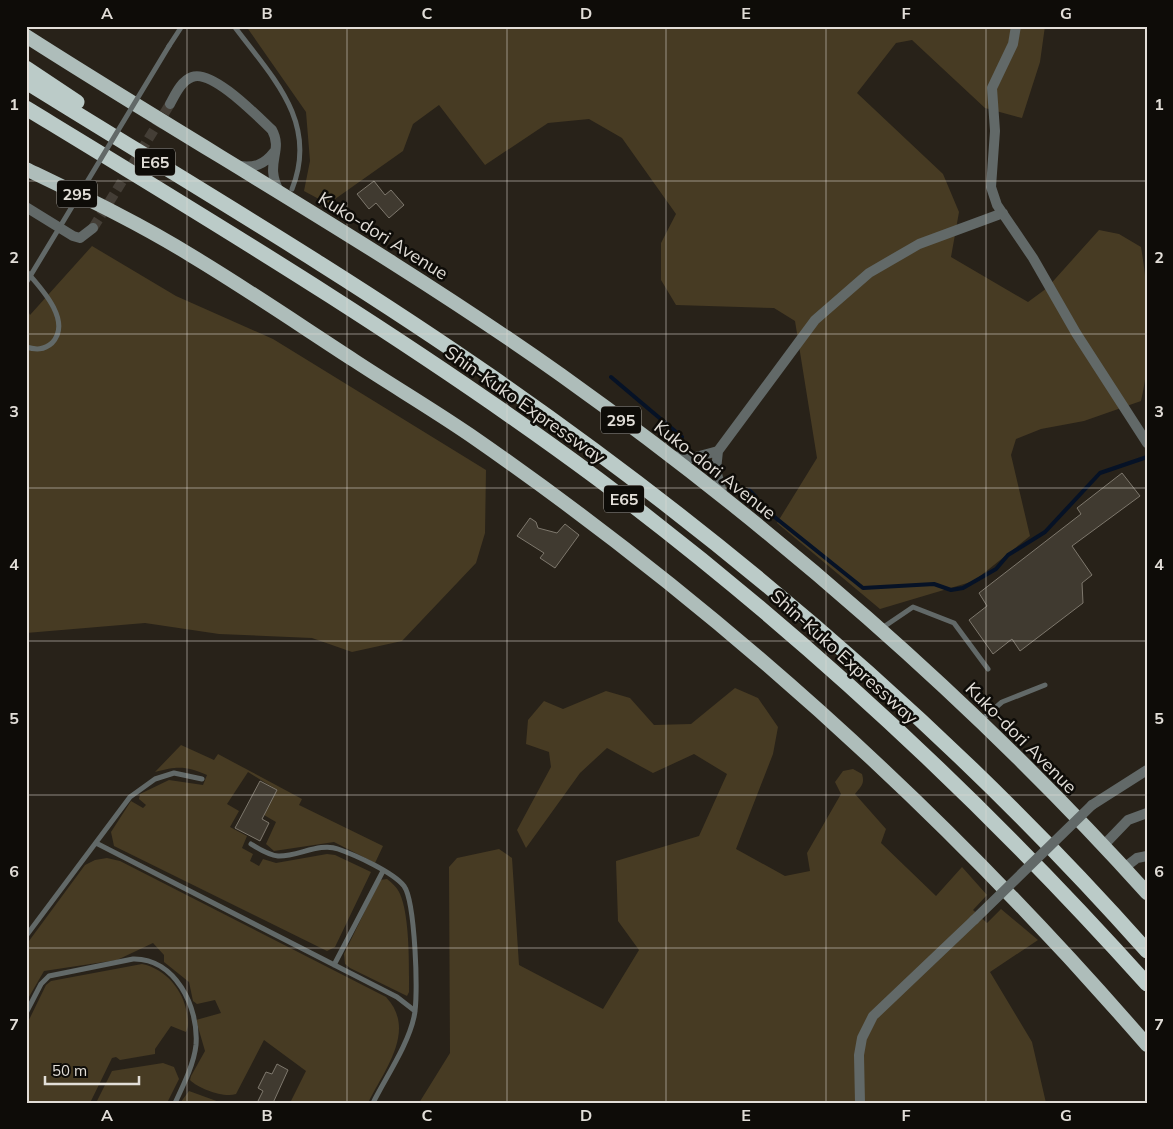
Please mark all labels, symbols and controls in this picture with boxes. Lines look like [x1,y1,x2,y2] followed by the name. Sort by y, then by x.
[101,3,113,23] text: A
[261,3,273,23] text: B
[422,3,433,23] text: C
[580,3,592,23] text: D
[741,3,751,23] text: E
[901,3,911,23] text: F
[1060,3,1072,23] text: G
[9,94,19,114] text: 1
[1154,94,1164,114] text: 1
[135,148,175,176] road number: E65
[57,180,97,208] road number: 295
[314,186,452,285] street label: Kuko-dori Avenue
[9,247,19,267] text: 2
[1154,247,1164,267] text: 2
[441,341,610,469] street label: Shin-Kuko Expressway
[9,401,19,421] text: 3
[1154,401,1164,421] text: 3
[601,406,641,434] road number: 295
[650,415,781,524] street label: Kuko-dori Avenue
[604,486,644,512] road number: E65
[9,554,19,574] text: 4
[1154,554,1164,574] text: 4
[766,584,923,729] street label: Shin-Kuko Expressway
[961,677,1082,798] street label: Kuko-dori Avenue
[9,708,19,728] text: 5
[1154,708,1164,728] text: 5
[9,861,19,881] text: 6
[1154,861,1164,881] text: 6
[9,1014,19,1034] text: 7
[1154,1014,1164,1034] text: 7
[45,1054,139,1086] scale bar
[52,1061,87,1080] text: 50 m
[101,1105,113,1125] text: A
[261,1105,273,1125] text: B
[422,1105,433,1125] text: C
[580,1105,592,1125] text: D
[741,1105,751,1125] text: E
[901,1105,911,1125] text: F
[1060,1105,1072,1125] text: G

